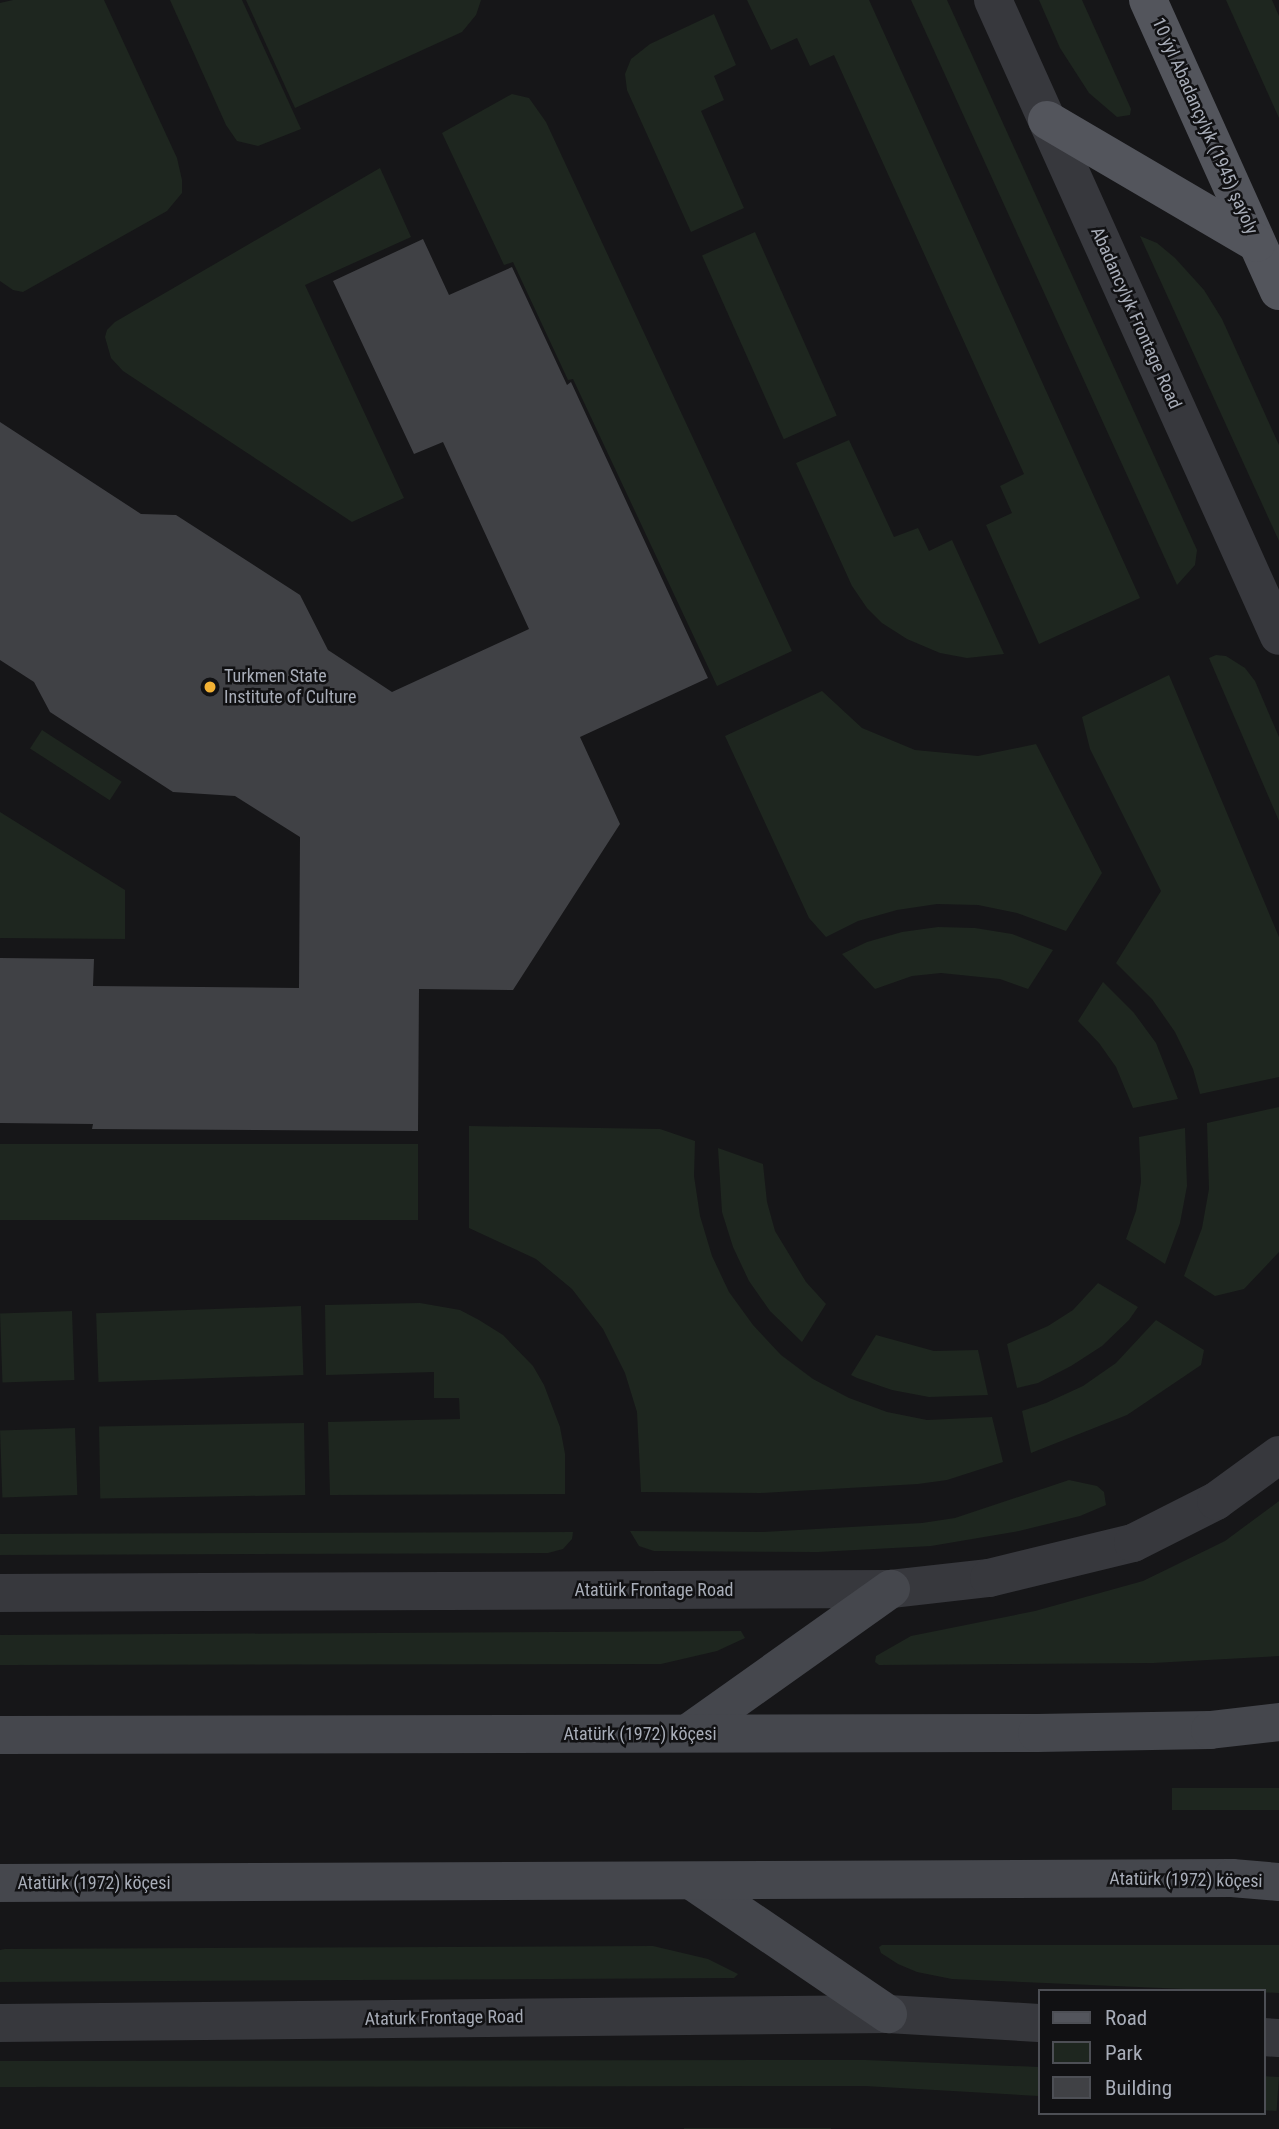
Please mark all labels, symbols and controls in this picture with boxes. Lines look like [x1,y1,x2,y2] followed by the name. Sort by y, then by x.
[1147,14,1263,238] street label: 10 ýyl Abadançylyk (1945) şaýoly
[1086,224,1186,412] street label: Abadancylyk Frontage Road
[224,666,356,708] place label: Turkmen State Institute of Culture
[202,679,218,695] marker: Turkmen State Institute of Culture
[575,1579,733,1601] street label: Atatürk Frontage Road
[563,1723,717,1745] street label: Atatürk (1972) köçesi
[1109,1868,1263,1892] street label: Atatürk (1972) köçesi
[17,1872,171,1894] street label: Atatürk (1972) köçesi
[1038,1989,1265,2115] legend
[364,2006,524,2030] street label: Ataturk Frontage Road
[1105,2006,1147,2030] text: Road
[1105,2041,1142,2065] text: Park
[1105,2076,1172,2100] text: Building

